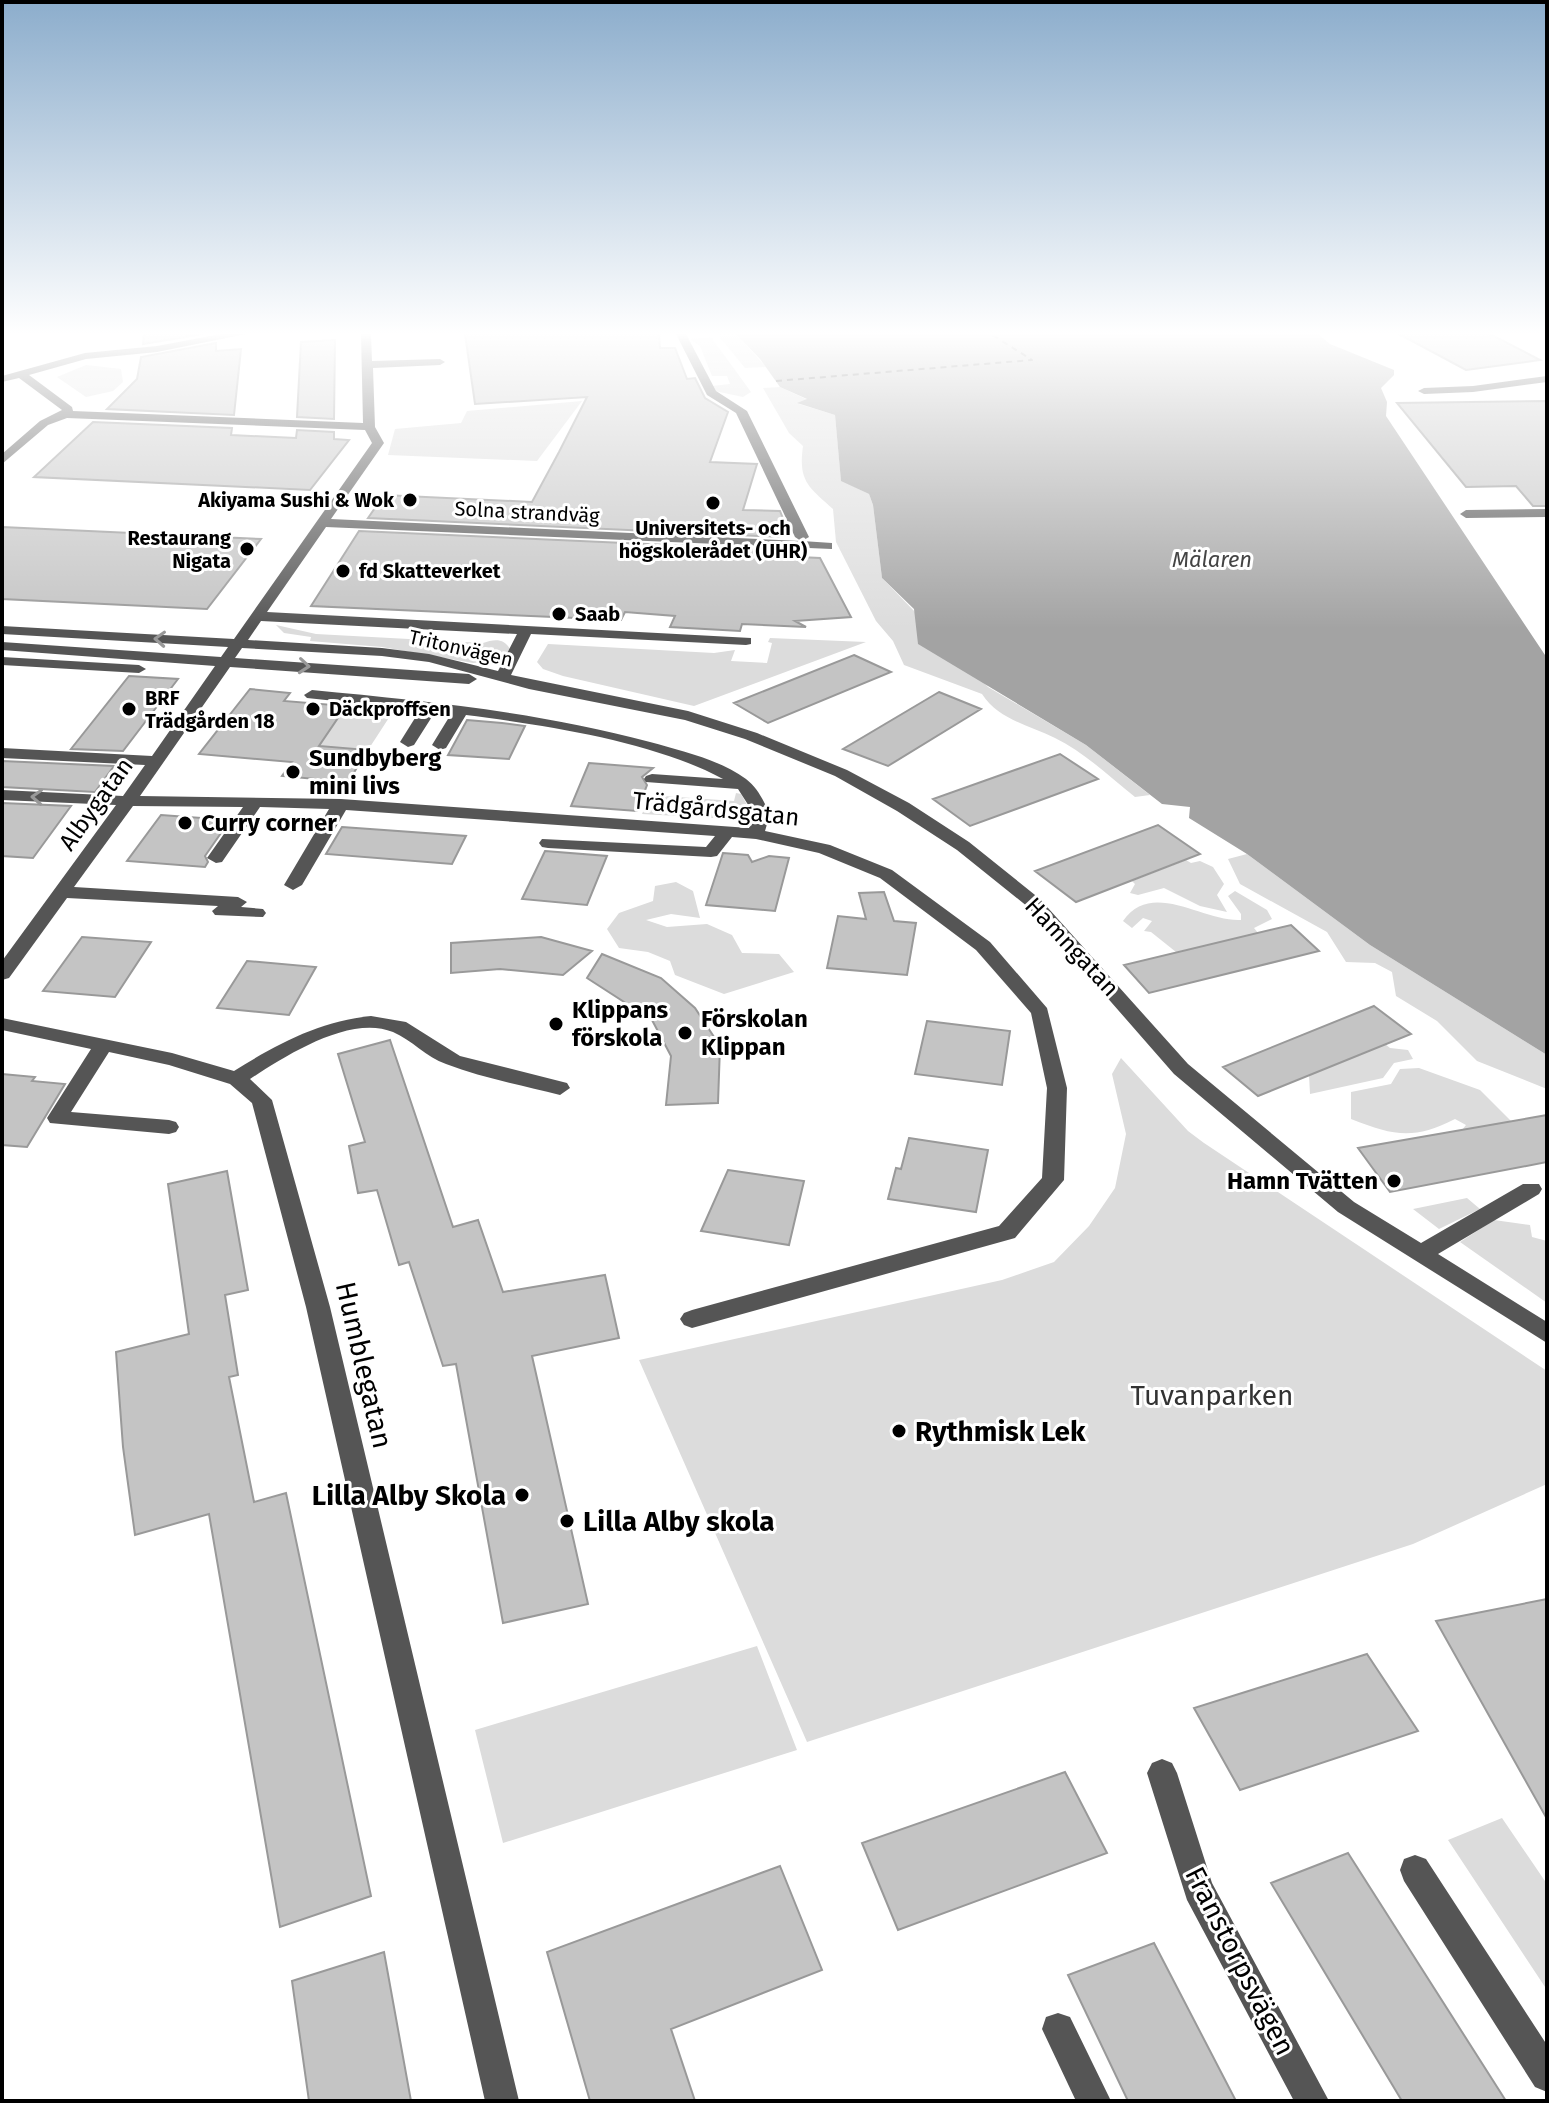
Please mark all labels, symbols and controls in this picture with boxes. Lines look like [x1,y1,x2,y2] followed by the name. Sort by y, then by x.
[197,488,395,512] place label: Akiyama Sushi & Wok
[401,491,419,509] marker: Akiyama Sushi & Wok
[704,494,722,512] marker: Universitets- och högskolerådet (UHR)
[454,496,601,528] street label: Solna strandväg
[619,516,808,563] place label: Universitets- och högskolerådet (UHR)
[128,526,232,573] place label: Restaurang Nigata
[238,540,256,558] marker: Restaurang Nigata
[1172,546,1252,573] water label: Mälaren
[359,559,501,583] place label: fd Skatteverket
[334,562,352,580] marker: fd Skatteverket
[575,602,620,626] place label: Saab
[550,605,568,623] marker: Saab
[407,624,515,672] street label: Tritonvägen
[153,631,166,648] one-way arrow
[298,657,311,674] one-way arrow
[145,686,275,733] place label: BRF Trädgården 18
[329,697,451,721] place label: Däckproffsen
[120,700,138,718] marker: BRF Trädgården 18
[304,700,322,718] marker: Däckproffsen
[309,744,442,800] place label: Sundbyberg mini livs
[53,752,139,856] street label: Albygatan
[284,763,302,781] marker: Sundbyberg mini livs
[631,786,801,832] street label: Trädgårdsgatan
[30,788,43,805] one-way arrow
[201,809,337,837] place label: Curry corner
[176,814,194,832] marker: Curry corner
[1019,892,1125,1002] street label: Hamngatan
[572,996,669,1052] place label: Klippans förskola
[701,1005,808,1061] place label: Förskolan Klippan
[547,1015,565,1033] marker: Klippans förskola
[676,1024,694,1042] marker: Förskolan Klippan
[1227,1167,1378,1195] place label: Hamn Tvätten
[1385,1172,1403,1190] marker: Hamn Tvätten
[329,1278,399,1452] street label: Humblegatan
[1131,1379,1293,1412] park label: Tuvanparken
[915,1415,1086,1448] place label: Rythmisk Lek
[890,1422,908,1440] marker: Rythmisk Lek
[312,1479,506,1512] place label: Lilla Alby Skola
[513,1486,531,1504] marker: Lilla Alby Skola
[583,1505,775,1538] place label: Lilla Alby skola
[558,1512,576,1530] marker: Lilla Alby skola
[1178,1861,1302,2061] street label: Franstorpsvägen

